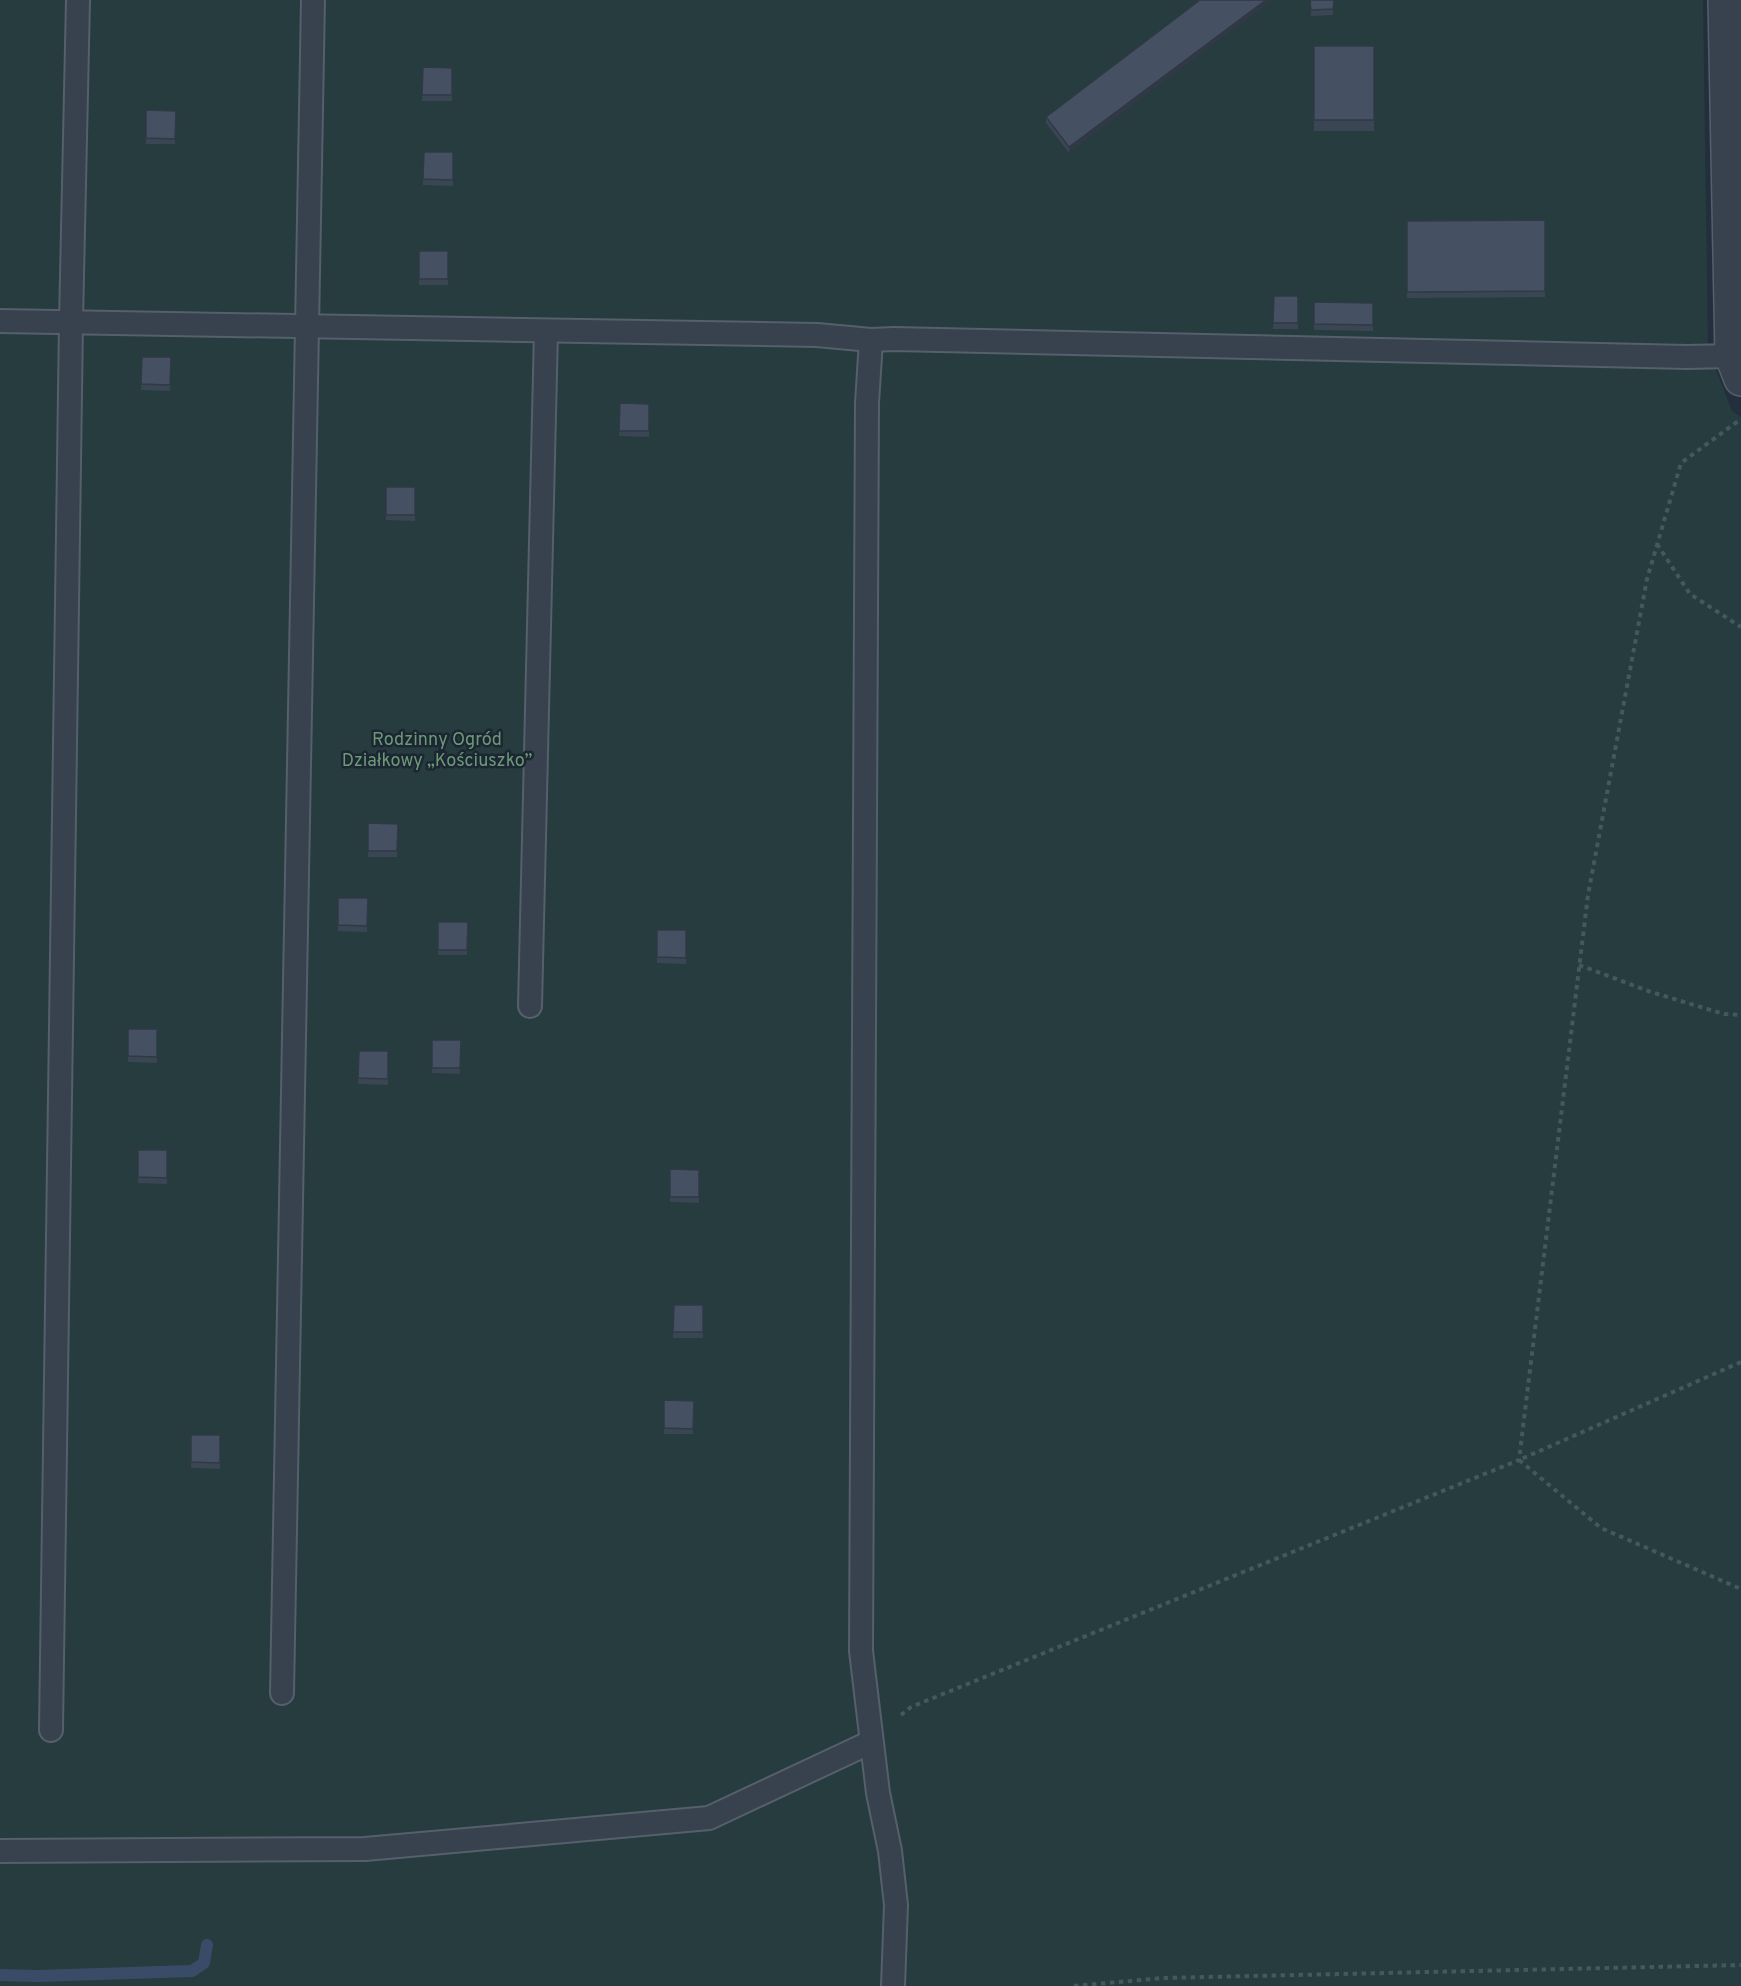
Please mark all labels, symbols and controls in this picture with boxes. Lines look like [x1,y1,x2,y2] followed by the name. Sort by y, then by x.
[342,729,532,773] park label: Rodzinny Ogród Działkowy „Kościuszko”

